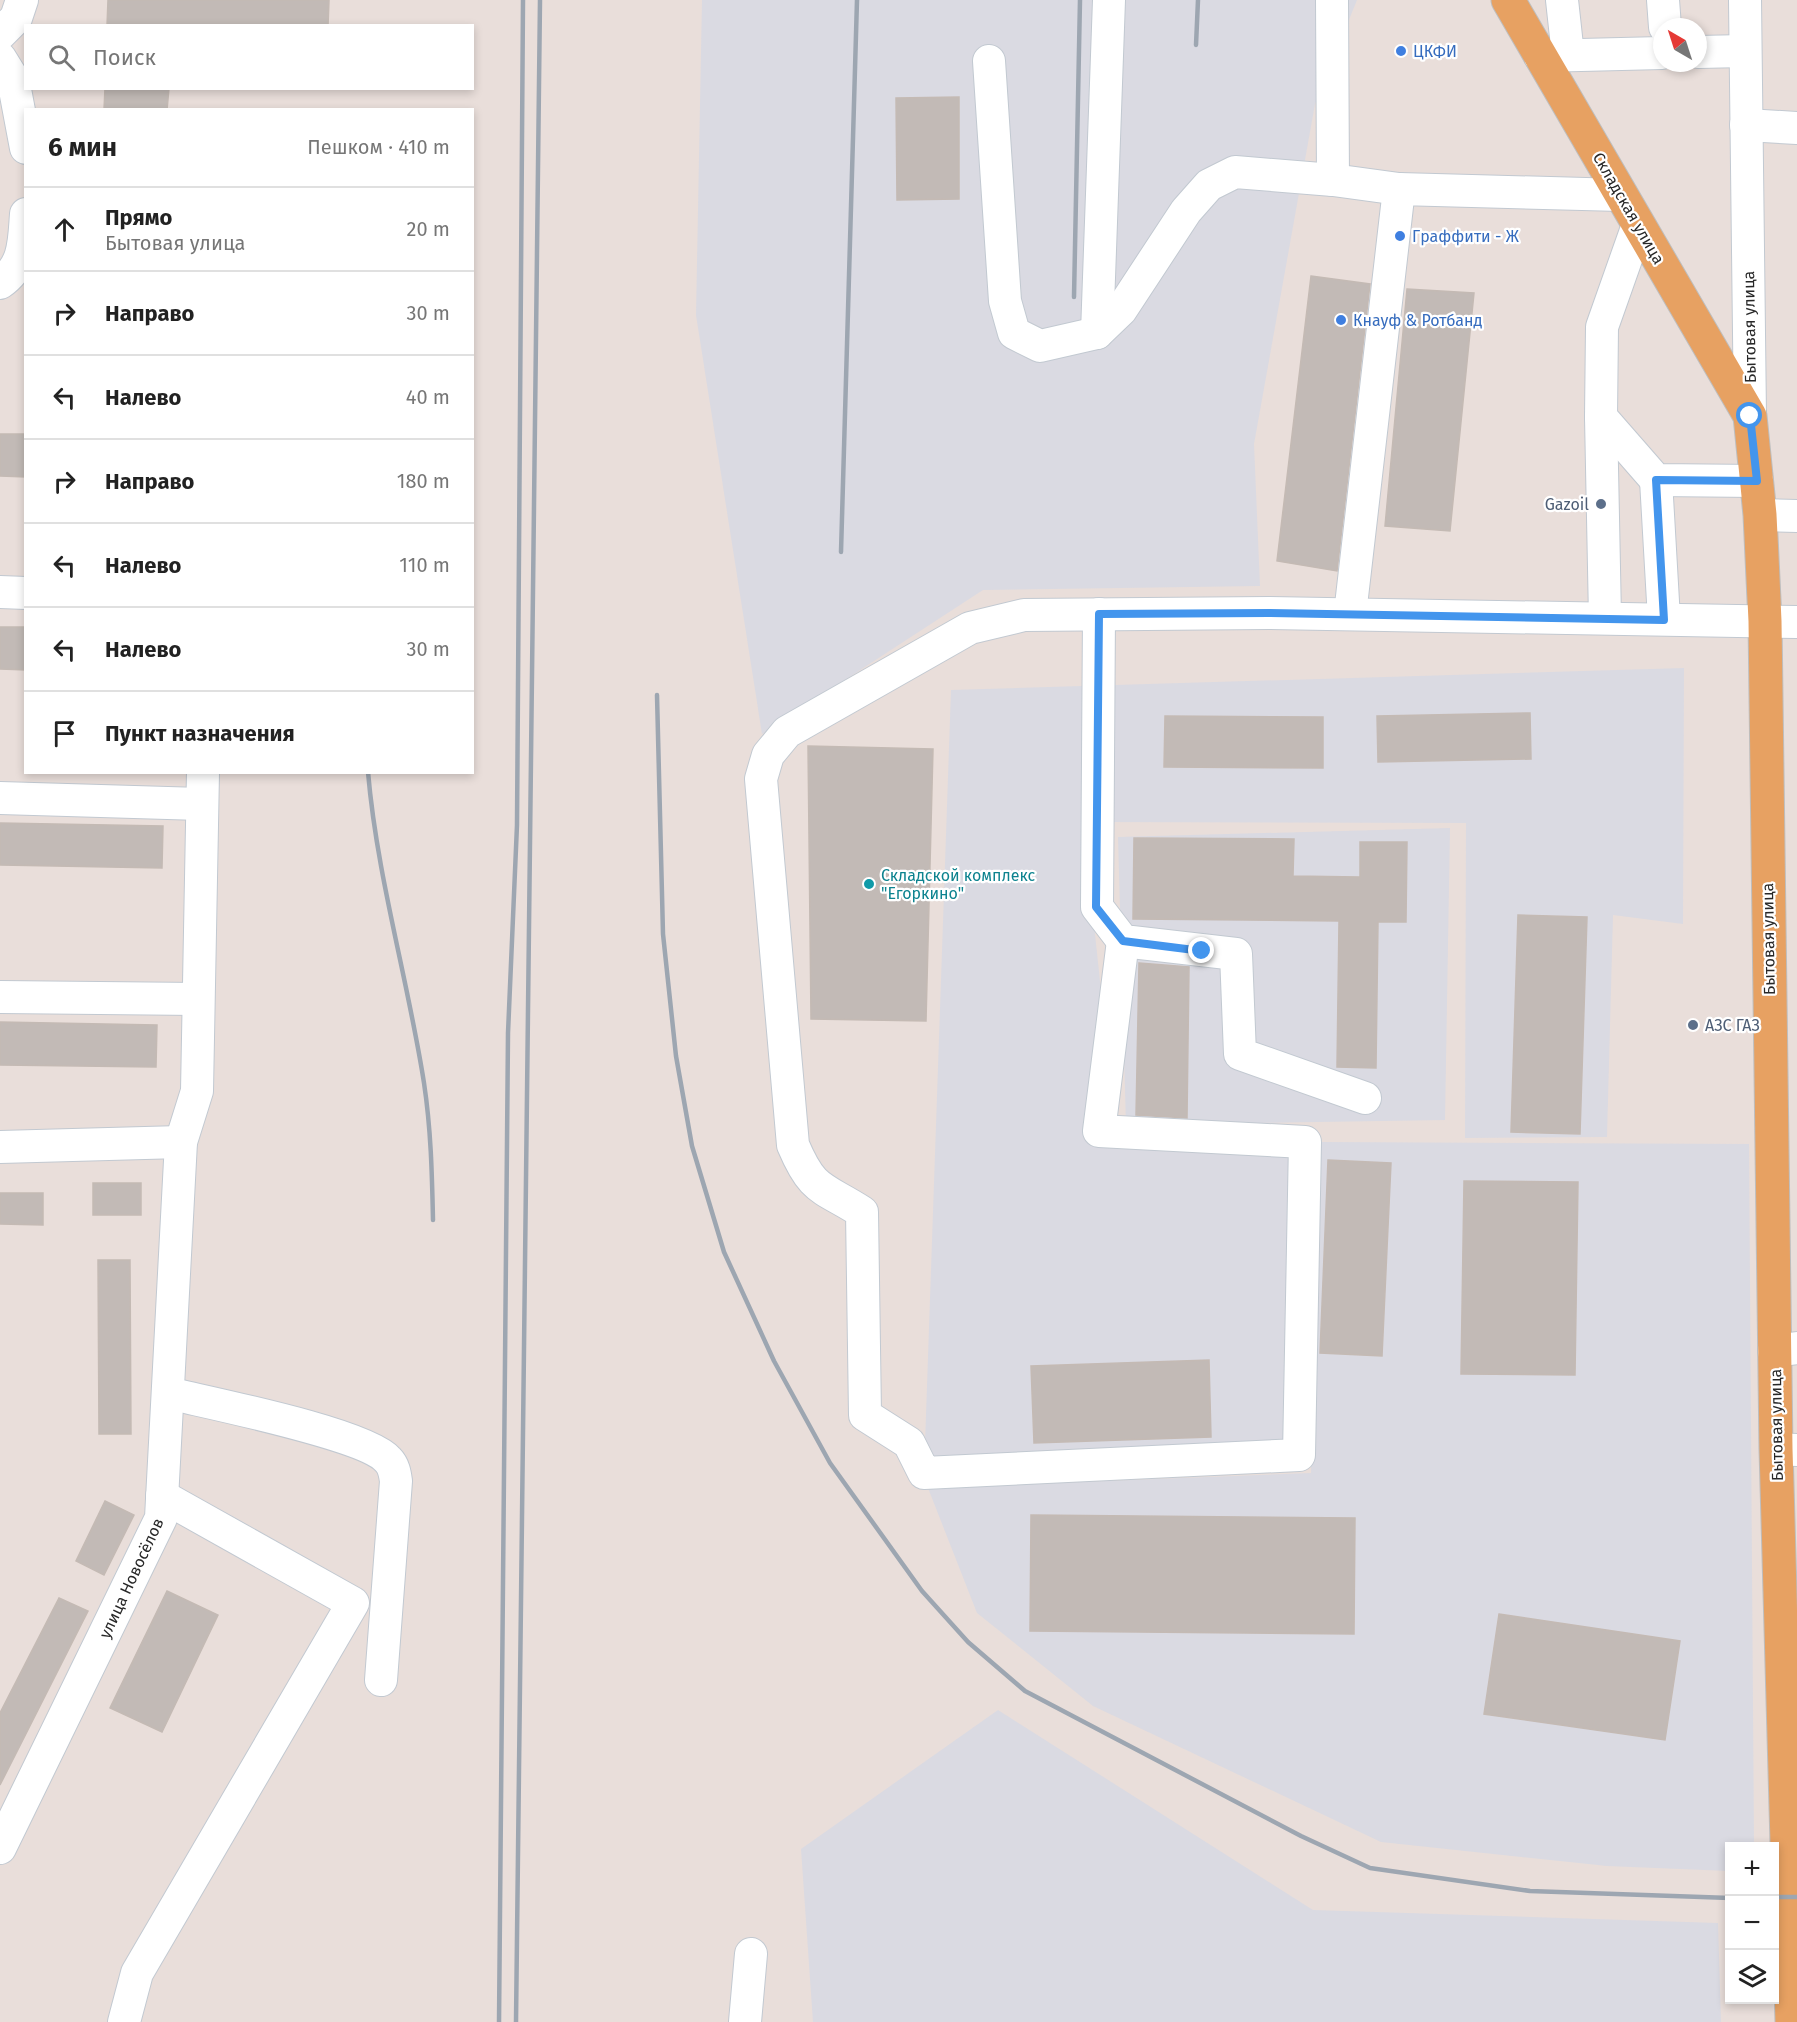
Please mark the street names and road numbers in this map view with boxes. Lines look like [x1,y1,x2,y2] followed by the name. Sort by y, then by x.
[1589,149,1668,268] street label: Складская улица
[1739,271,1760,383] street label: Бытовая улица
[1758,883,1779,995] street label: Бытовая улица
[1766,1369,1787,1481] street label: Бытовая улица
[95,1515,168,1642] street label: улица Новосёлов

